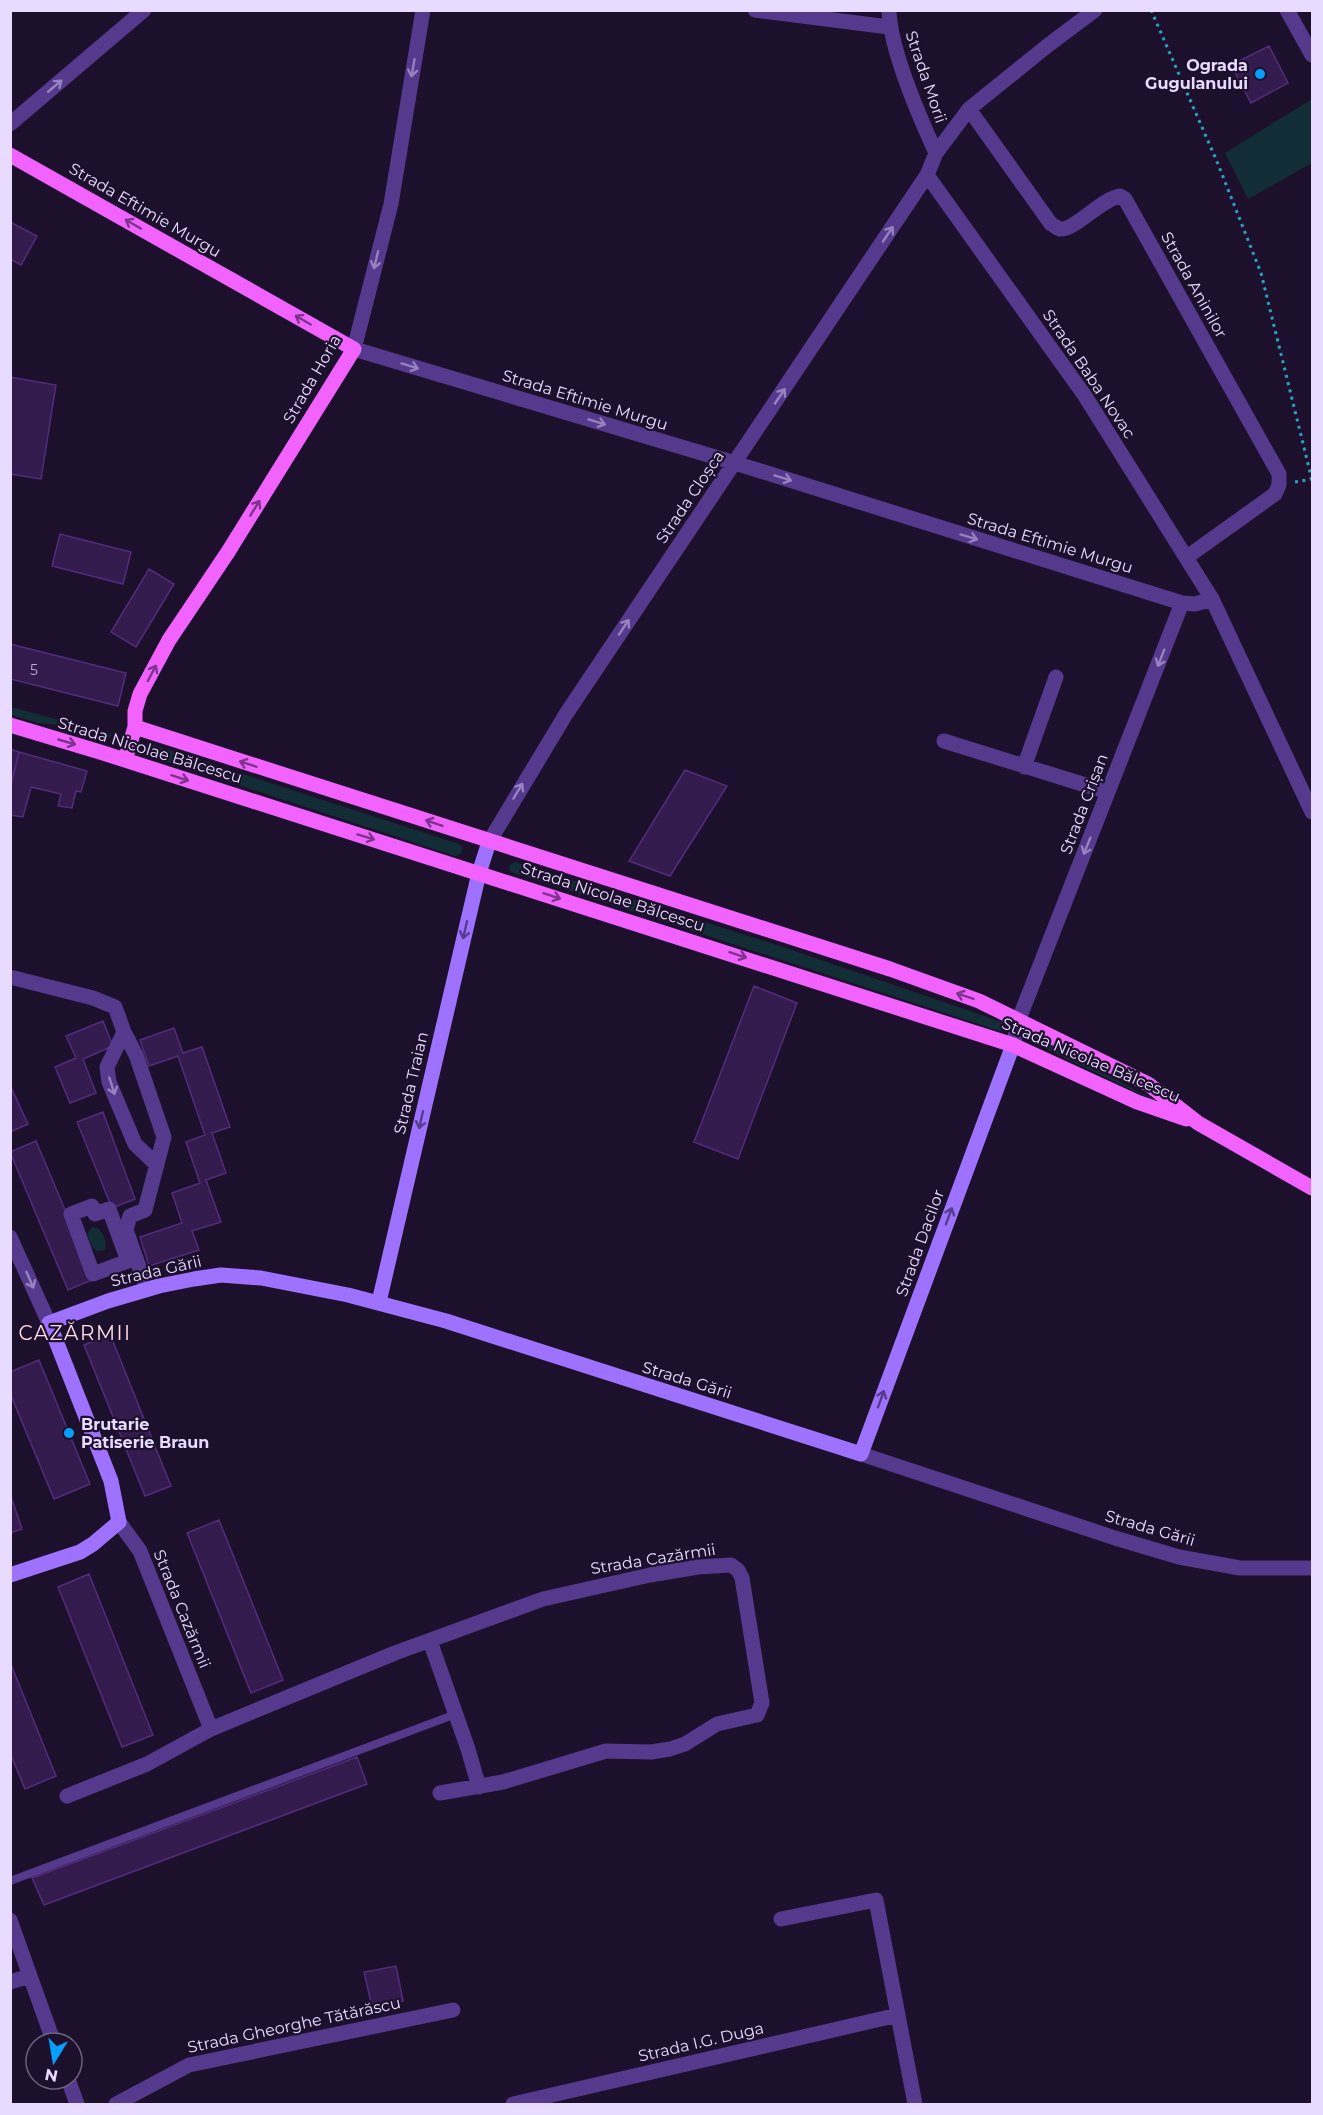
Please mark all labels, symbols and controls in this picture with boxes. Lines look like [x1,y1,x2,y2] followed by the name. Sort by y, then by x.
[901,28,951,126] street label: Strada Morii
[1145,56,1248,93] place label: Ograda Gugulanului
[408,58,419,78] one-way arrow
[1253,67,1267,81] marker: Ograda Gugulanului
[47,79,62,93] one-way arrow
[66,159,224,261] street label: Strada Eftimie Murgu
[125,218,142,230] one-way arrow
[882,226,894,242] one-way arrow
[1157,229,1231,341] street label: Strada Aninilor
[370,250,382,269] one-way arrow
[1039,306,1139,442] street label: Strada Baba Novac
[295,314,312,326] one-way arrow
[279,331,345,427] street label: Strada Horia
[400,361,419,372] one-way arrow
[500,366,670,434] street label: Strada Eftimie Murgu
[774,388,786,405] one-way arrow
[587,417,606,428] one-way arrow
[652,447,729,548] street label: Strada Cloșca
[773,473,792,484] one-way arrow
[250,500,262,517] one-way arrow
[965,509,1135,577] street label: Strada Eftimie Murgu
[959,532,978,543] one-way arrow
[618,620,630,636] one-way arrow
[1154,648,1165,666] one-way arrow
[30,661,38,679] house number: 5
[147,664,158,682] one-way arrow
[56,713,244,787] street label: Strada Nicolae Bălcescu
[57,737,76,748] one-way arrow
[1056,751,1113,857] street label: Strada Crișan
[239,757,258,768] one-way arrow
[170,773,189,784] one-way arrow
[513,783,525,800] one-way arrow
[425,817,444,828] one-way arrow
[356,832,375,843] one-way arrow
[1081,837,1092,855] one-way arrow
[519,858,707,936] street label: Strada Nicolae Bălcescu
[542,891,561,902] one-way arrow
[459,920,471,939] one-way arrow
[728,951,747,962] one-way arrow
[956,989,975,1000] one-way arrow
[999,1014,1183,1106] street label: Strada Nicolae Bălcescu
[390,1030,432,1136] street label: Strada Traian
[107,1077,118,1096] one-way arrow
[415,1110,427,1129] one-way arrow
[892,1187,948,1299] street label: Strada Dacilor
[944,1207,955,1226] one-way arrow
[109,1251,203,1291] street label: Strada Gării
[25,1271,36,1289] one-way arrow
[18,1321,132,1345] district label: CAZĂRMII
[640,1357,734,1403] street label: Strada Gării
[877,1390,888,1409] one-way arrow
[81,1415,209,1452] place label: Brutarie Patiserie Braun
[62,1426,76,1440] marker: Brutarie Patiserie Braun
[1103,1506,1197,1550] street label: Strada Gării
[589,1540,717,1578] street label: Strada Cazărmii
[150,1547,214,1671] street label: Strada Cazărmii
[186,1993,402,2057] street label: Strada Gheorghe Tătărăscu
[636,2018,766,2066] street label: Strada I.G. Duga
[24,2031,84,2091] north arrow
[43,2065,59,2086] text: N

